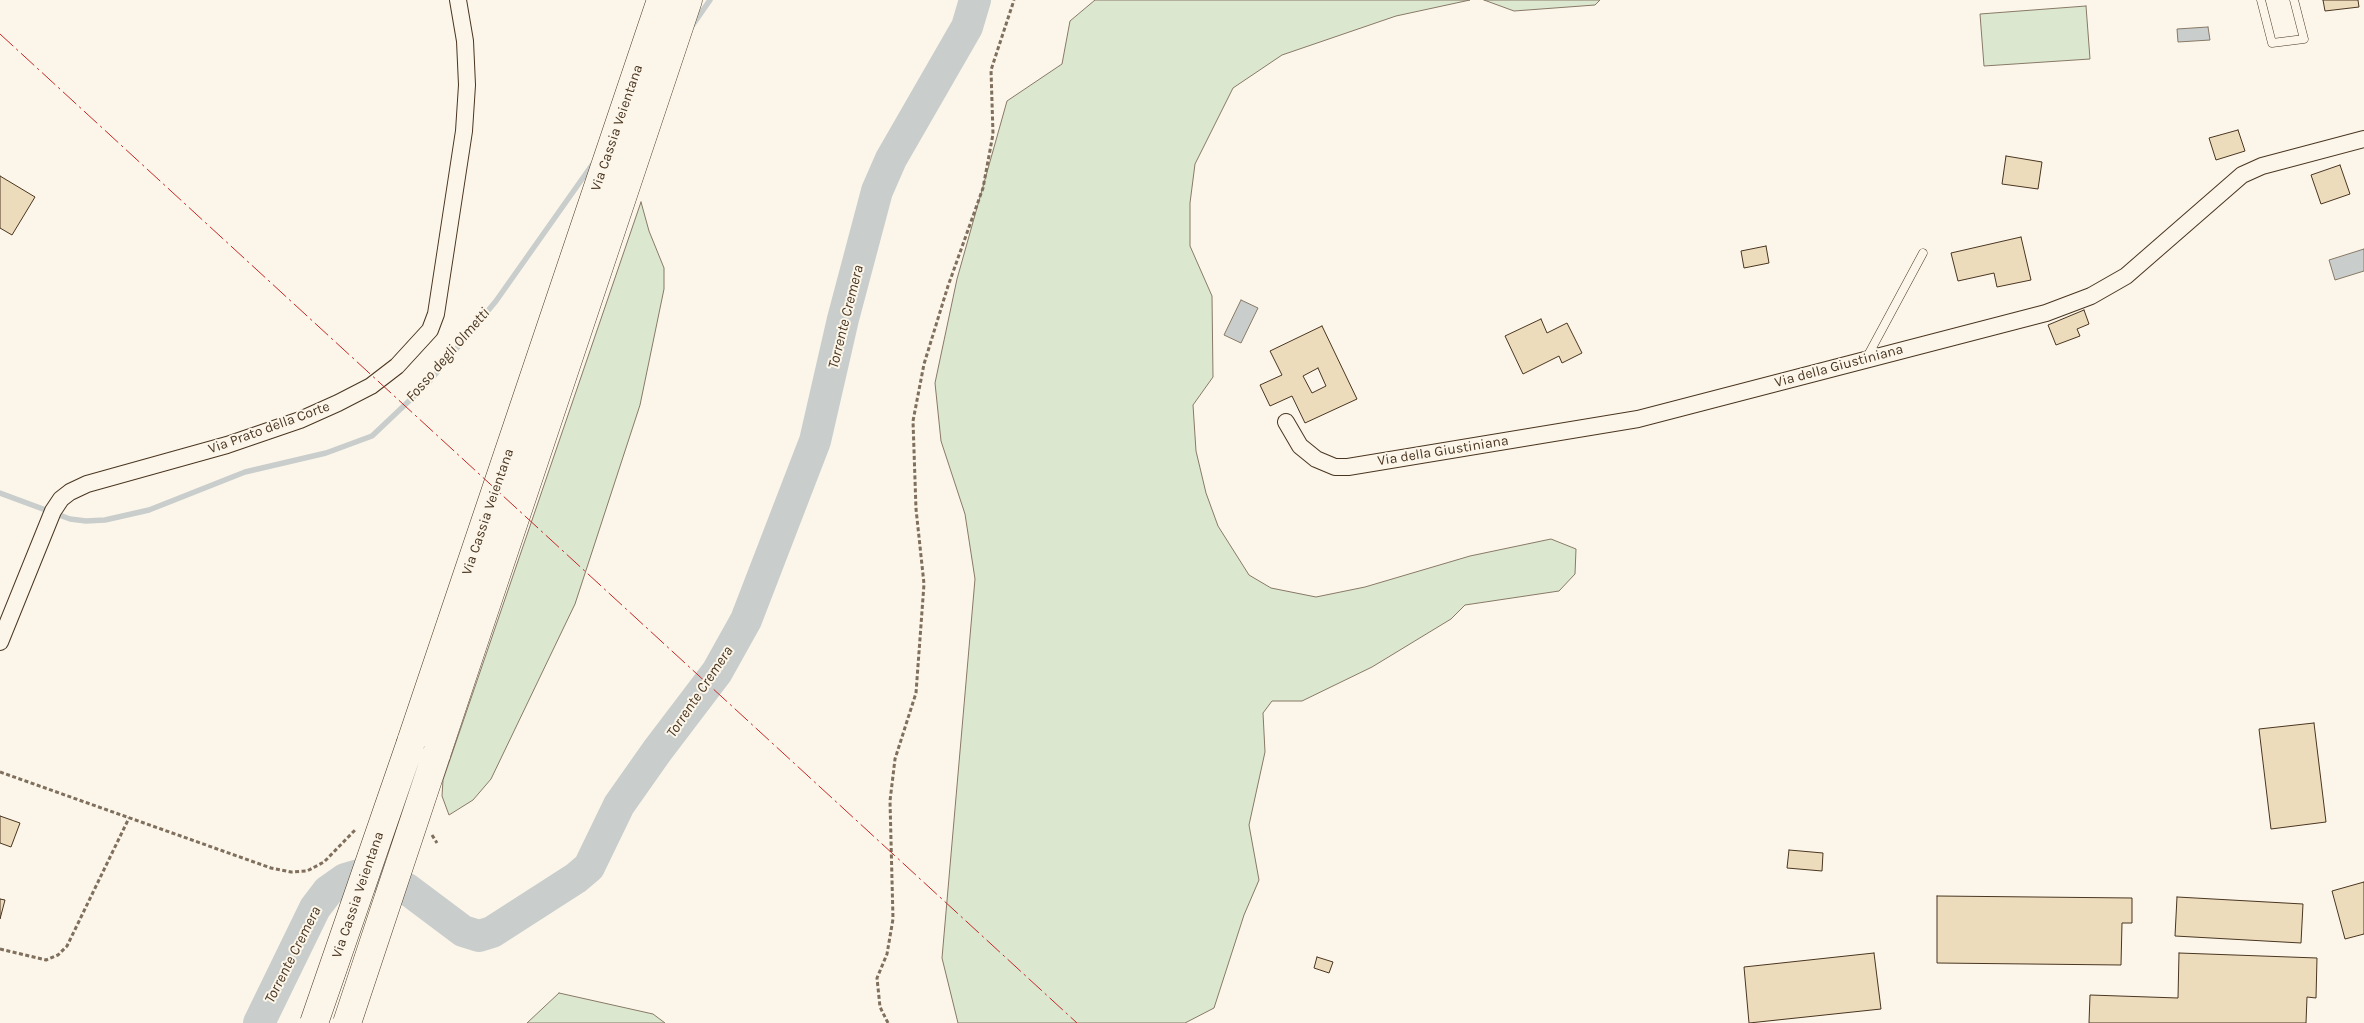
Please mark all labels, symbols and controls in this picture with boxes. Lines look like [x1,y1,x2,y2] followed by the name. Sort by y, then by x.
[587,62,647,194] street label: Via Cassia Veientana
[824,263,868,371] water label: Torrente Cremera
[402,304,494,406] water label: Fosso degli Olmetti
[1773,341,1905,391] street label: Via della Giustiniana
[206,398,332,458] street label: Via Prato della Corte
[1376,432,1510,470] street label: Via della Giustiniana
[458,446,518,578] street label: Via Cassia Veientana
[663,643,737,741] water label: Torrente Cremera
[328,829,388,961] street label: Via Cassia Veientana
[261,904,325,1006] water label: Torrente Cremera

